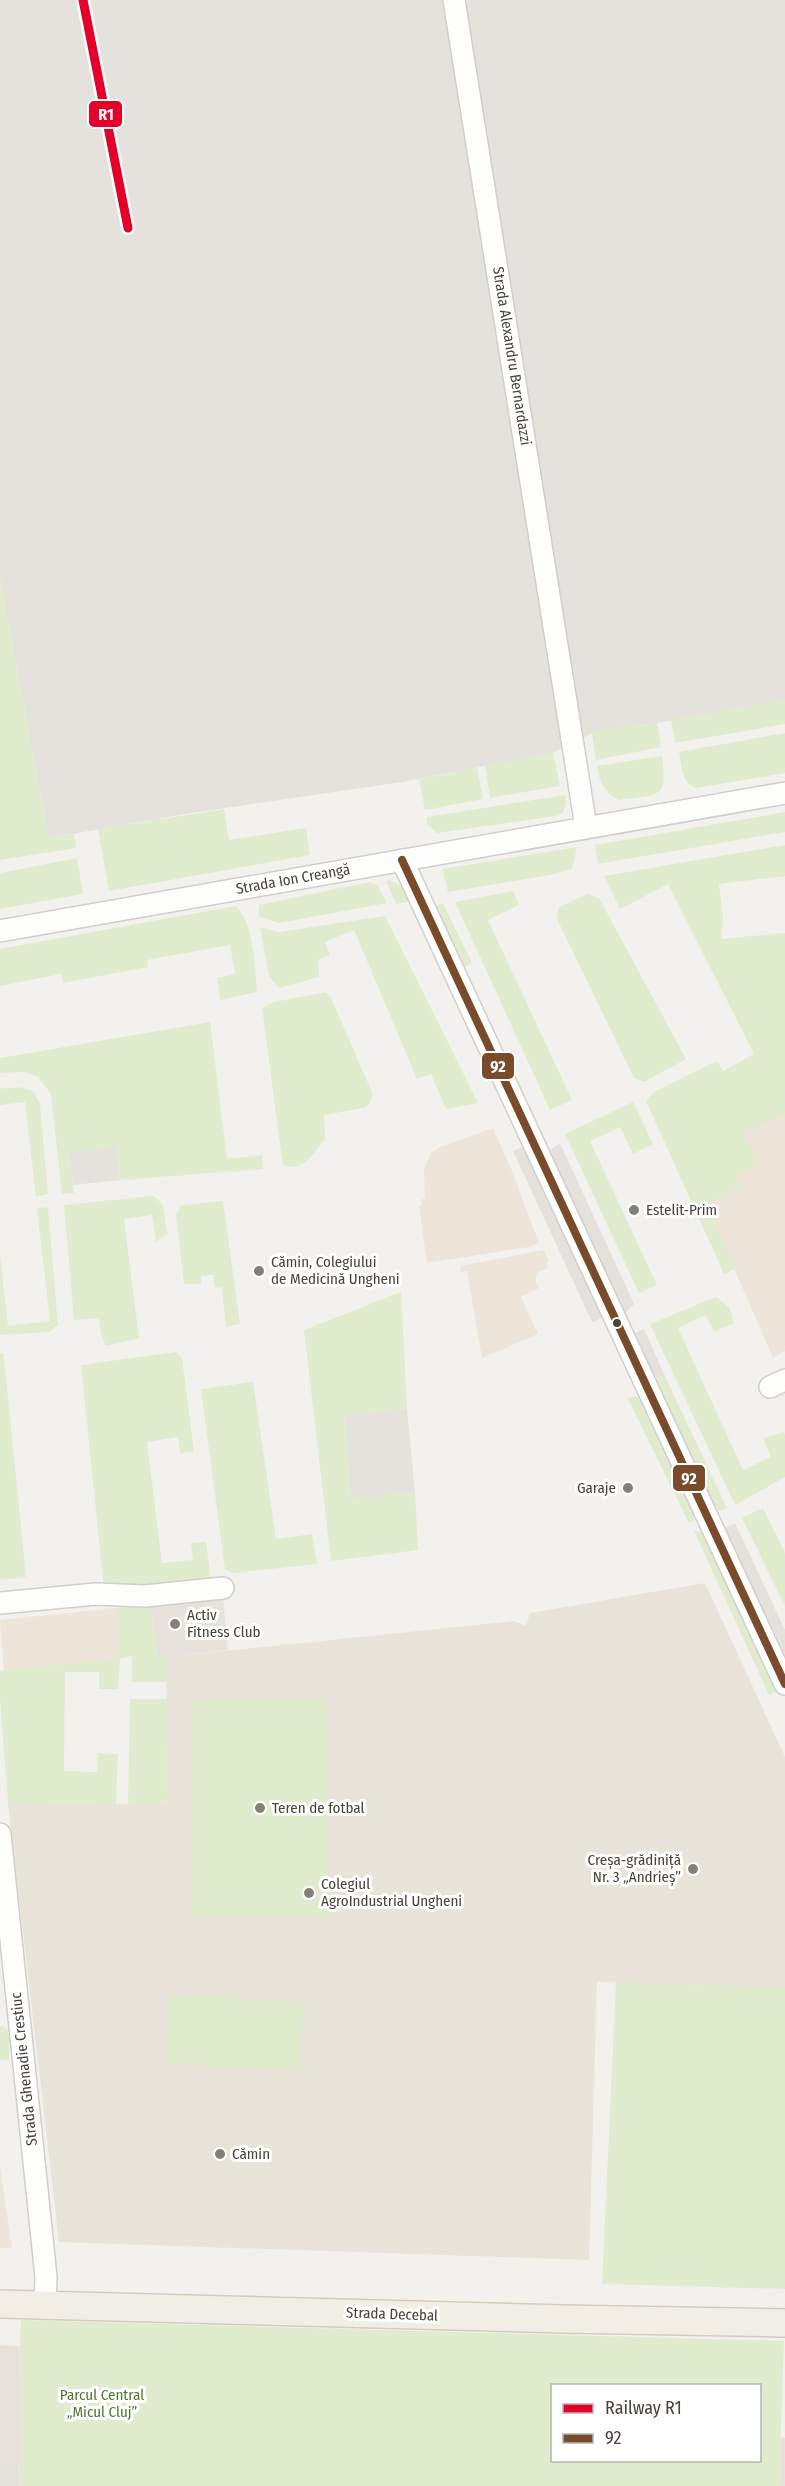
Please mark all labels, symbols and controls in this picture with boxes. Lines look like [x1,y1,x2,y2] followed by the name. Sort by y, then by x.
[88,100,123,128] line badge: R1
[98,105,114,124] text: R1
[489,265,535,447] street label: Strada Alexandru Bernardazzi
[235,860,351,898] street label: Strada Ion Creangă
[481,1052,515,1080] line badge: 92
[490,1057,506,1076] text: 92
[646,1201,717,1219] place label: Estelit-Prim
[627,1203,641,1217] marker: Estelit-Prim
[271,1253,400,1288] place label: Cămin, Colegiului de Medicină Ungheni
[252,1264,266,1278] marker: Cămin, Colegiului de Medicină Ungheni
[611,1317,623,1329] unlabelled marker
[672,1464,706,1492] line badge: 92
[681,1469,697,1488] text: 92
[577,1479,616,1497] place label: Garaje
[621,1481,635,1495] marker: Garaje
[187,1606,261,1641] place label: Activ Fitness Club
[168,1617,182,1631] marker: Activ Fitness Club
[272,1799,364,1817] place label: Teren de fotbal
[253,1801,267,1815] marker: Teren de fotbal
[588,1851,681,1887] place label: Creșa-grădiniță Nr. 3 „Andrieș”
[686,1862,700,1876] marker: Creșa-grădiniță Nr. 3 „Andrieș”
[321,1875,462,1910] place label: Colegiul AgroIndustrial Ungheni
[302,1886,316,1900] marker: Colegiul AgroIndustrial Ungheni
[7,1991,41,2147] street label: Strada Ghenadie Crestiuc
[232,2145,270,2163] place label: Cămin
[213,2147,227,2161] marker: Cămin
[346,2303,438,2325] street label: Strada Decebal
[551,2384,761,2462] legend
[60,2386,144,2421] park label: Parcul Central „Micul Cluj”
[605,2397,682,2419] text: Railway R1
[605,2427,621,2449] text: 92

